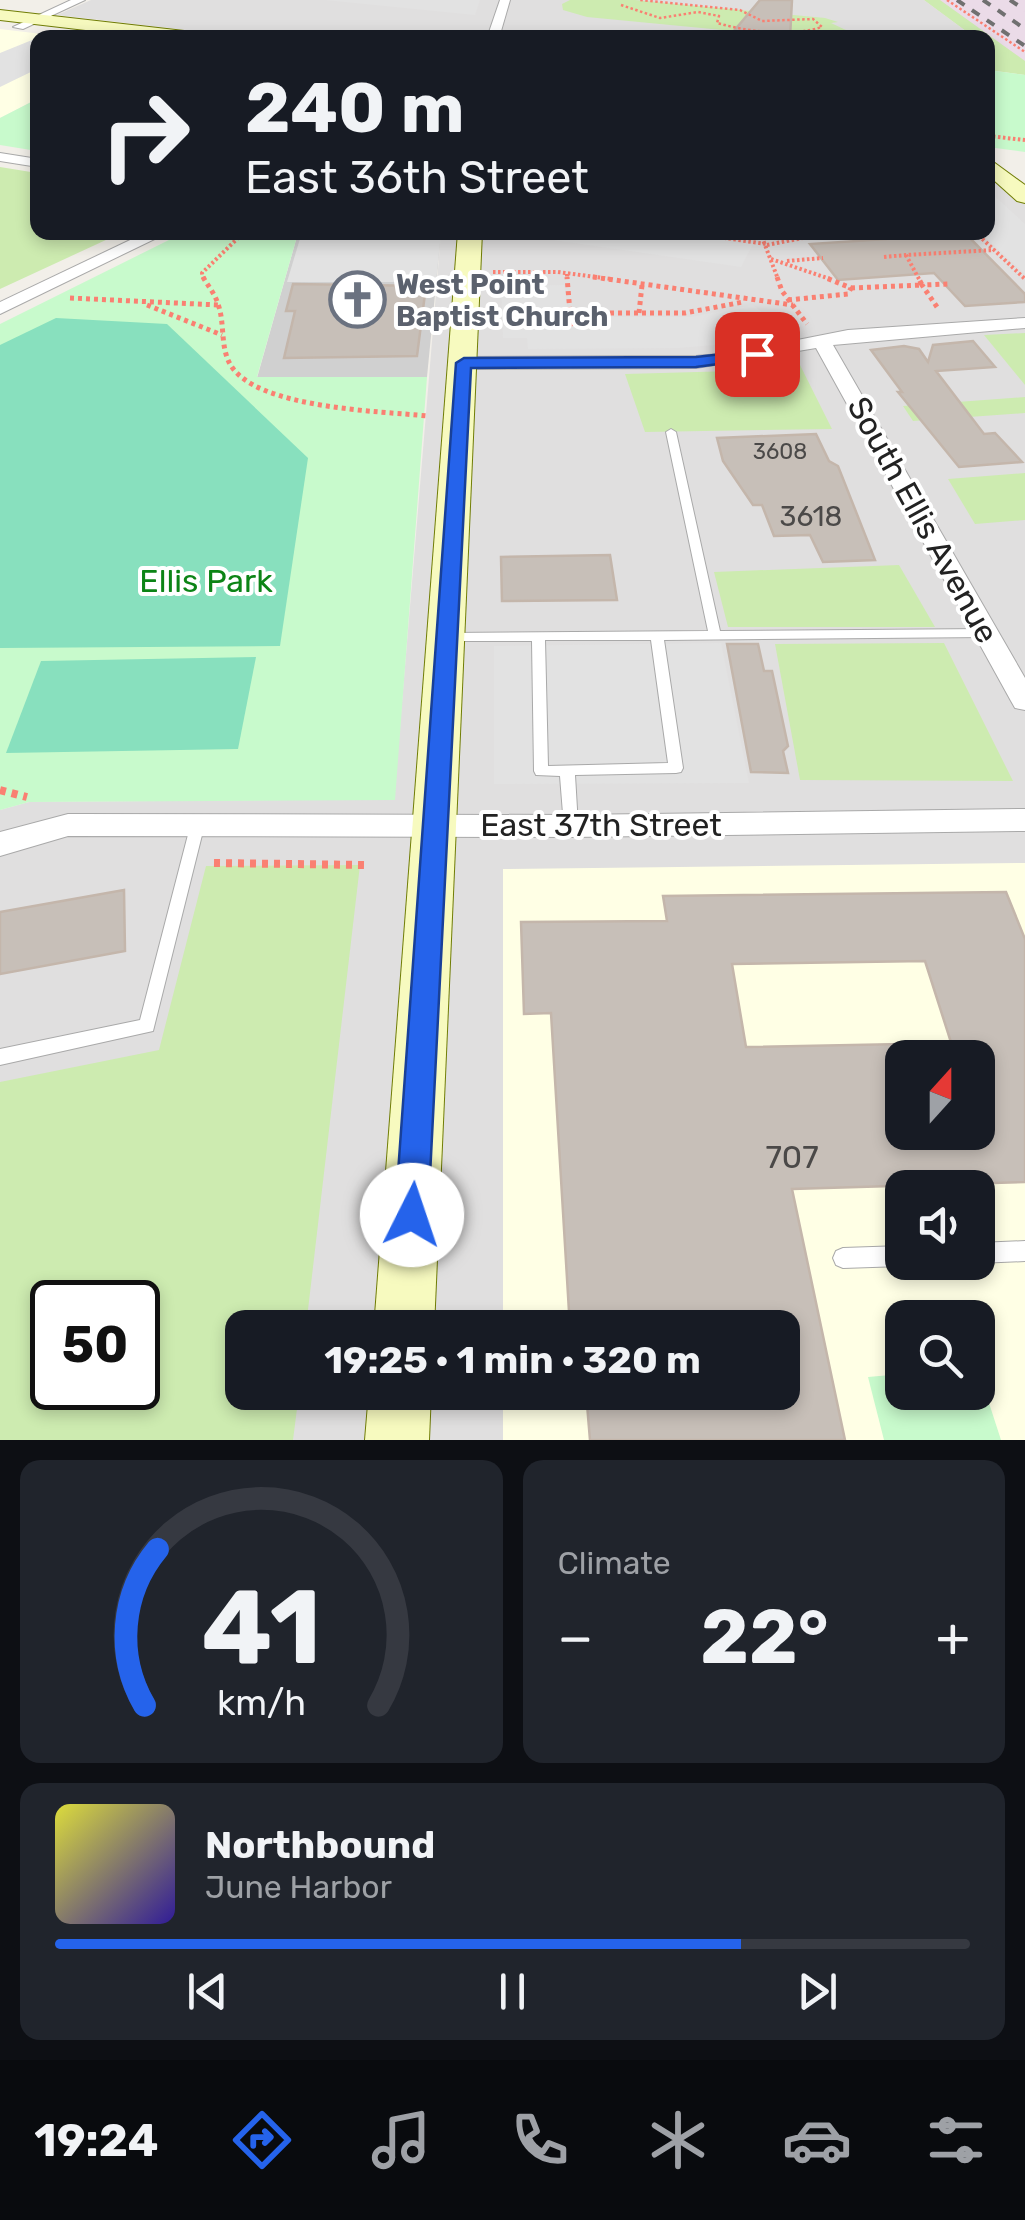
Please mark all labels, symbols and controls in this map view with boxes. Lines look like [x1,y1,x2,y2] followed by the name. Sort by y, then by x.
[245,67,465,150] text: 240 m
[80,70,210,200] icon: right
[245,151,589,204] text: East 36th Street
[396,268,608,333] place label: West Point Baptist Church
[327,270,387,330] church icon: West Point Baptist Church
[715,312,800,397] pin
[730,327,785,382] icon: arrive
[840,390,1006,650] street label: South Ellis Avenue
[753,438,807,465] house number: 3608
[780,500,842,533] house number: 3618
[139,562,273,600] park label: Ellis Park
[480,806,722,844] street label: East 37th Street
[885,1040,995,1150] north arrow
[885,1040,995,1410] map controls
[765,1138,819,1176] house number: 707
[360,1163,464,1267] position arrow
[885,1170,995,1280] button: sound
[30,1280,160,1410] speed limit sign: 50
[885,1300,995,1410] button: search
[324,1337,701,1383] text: 19:25 · 1 min · 320 m
[558,1544,671,1582] text: Climate
[201,1566,321,1689] text: 41
[700,1593,829,1682] text: 22°
[558,1605,593,1670] text: −
[936,1605,970,1670] text: +
[217,1682,306,1724] text: km/h
[205,1822,435,1868] text: Northbound
[205,1868,392,1906] text: June Harbor
[180,1964,235,2019] icon: previous
[485,1964,540,2019] icon: pause
[790,1964,845,2019] icon: next
[227,2105,297,2175] icon: directions
[366,2105,436,2175] icon: music
[505,2105,575,2175] icon: phone
[643,2105,713,2175] icon: climate
[782,2105,852,2175] icon: car
[921,2105,991,2175] icon: filters
[34,2114,158,2167] text: 19:24

